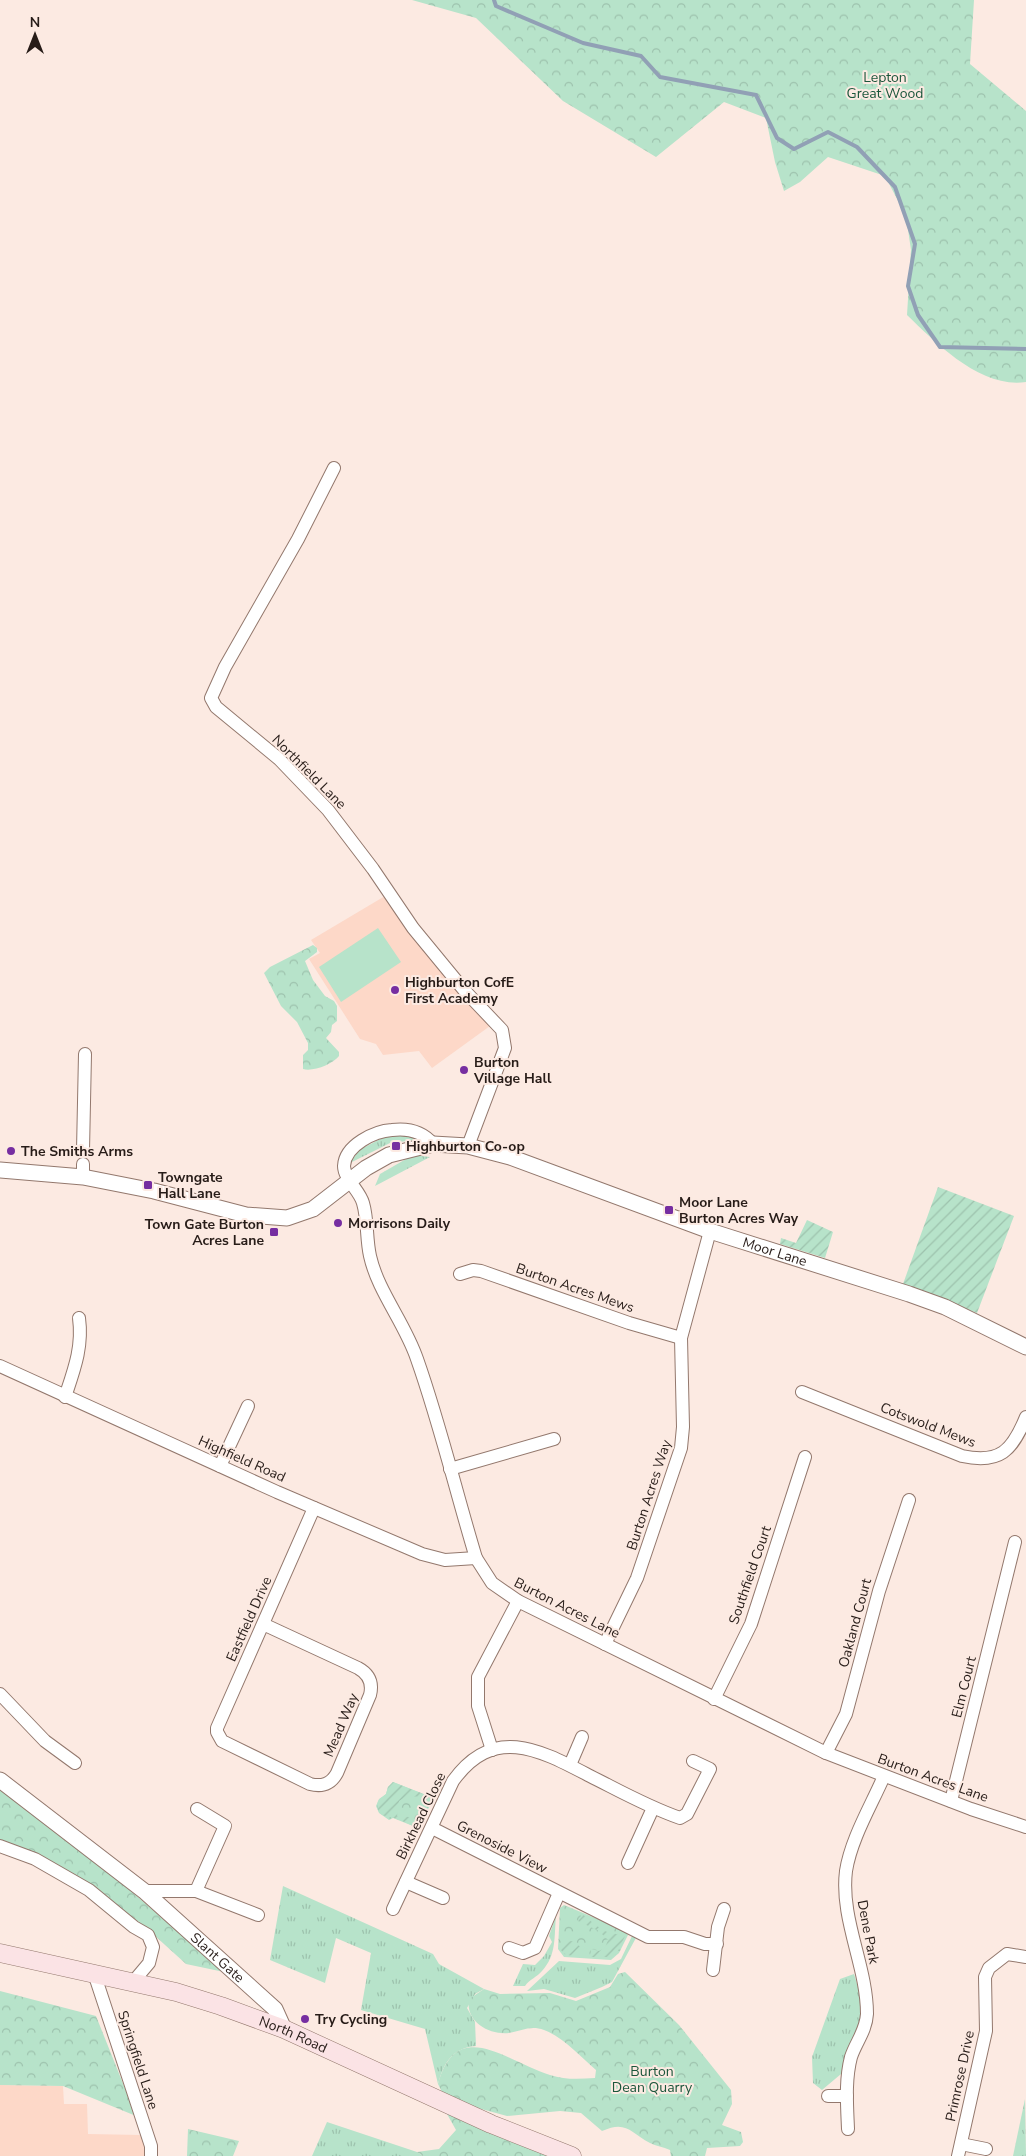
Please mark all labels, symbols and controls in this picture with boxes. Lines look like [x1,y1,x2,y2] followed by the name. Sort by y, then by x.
[10,10,60,60] north arrow
[30,13,40,32] text: N
[847,68,923,103] park label: Lepton Great Wood
[268,731,350,813] street label: Northfield Lane
[405,973,514,1008] place label: Highburton CofE First Academy
[389,984,401,996] marker: Highburton CofE First Academy
[473,1053,552,1088] place label: Burton Village Hall
[458,1064,470,1076] marker: Burton Village Hall
[406,1137,525,1156] place label: Highburton Co-op
[390,1140,402,1152] marker: Highburton Co-op
[21,1142,133,1161] place label: The Smiths Arms
[5,1145,17,1157] marker: The Smiths Arms
[158,1168,223,1203] place label: Towngate Hall Lane
[142,1179,154,1191] marker: Towngate Hall Lane
[679,1193,799,1228] place label: Moor Lane Burton Acres Way
[663,1204,675,1216] marker: Moor Lane Burton Acres Way
[348,1214,451,1233] place label: Morrisons Daily
[145,1215,264,1250] place label: Town Gate Burton Acres Lane
[332,1217,344,1229] marker: Morrisons Daily
[268,1226,280,1238] marker: Town Gate Burton Acres Lane
[740,1232,810,1271] street label: Moor Lane
[513,1259,637,1317] street label: Burton Acres Mews
[877,1398,979,1452] street label: Cotswold Mews
[195,1431,289,1487] street label: Highfield Road
[622,1436,676,1553] street label: Burton Acres Way
[724,1523,776,1627] street label: Southfield Court
[222,1573,276,1665] street label: Eastfield Drive
[511,1573,623,1643] street label: Burton Acres Lane
[834,1576,876,1670] street label: Oakland Court
[947,1654,981,1720] street label: Elm Court
[319,1689,363,1760] street label: Mead Way
[875,1749,991,1807] street label: Burton Acres Lane
[392,1769,450,1863] street label: Birkhead Close
[453,1816,551,1878] street label: Grenoside View
[852,1898,884,1967] street label: Dene Park
[187,1928,249,1987] street label: Slant Gate
[113,2008,163,2112] street label: Springfield Lane
[315,2010,387,2029] place label: Try Cycling
[257,2011,331,2057] street label: North Road
[299,2013,311,2025] marker: Try Cycling
[941,2029,979,2123] street label: Primrose Drive
[612,2062,693,2097] park label: Burton Dean Quarry

